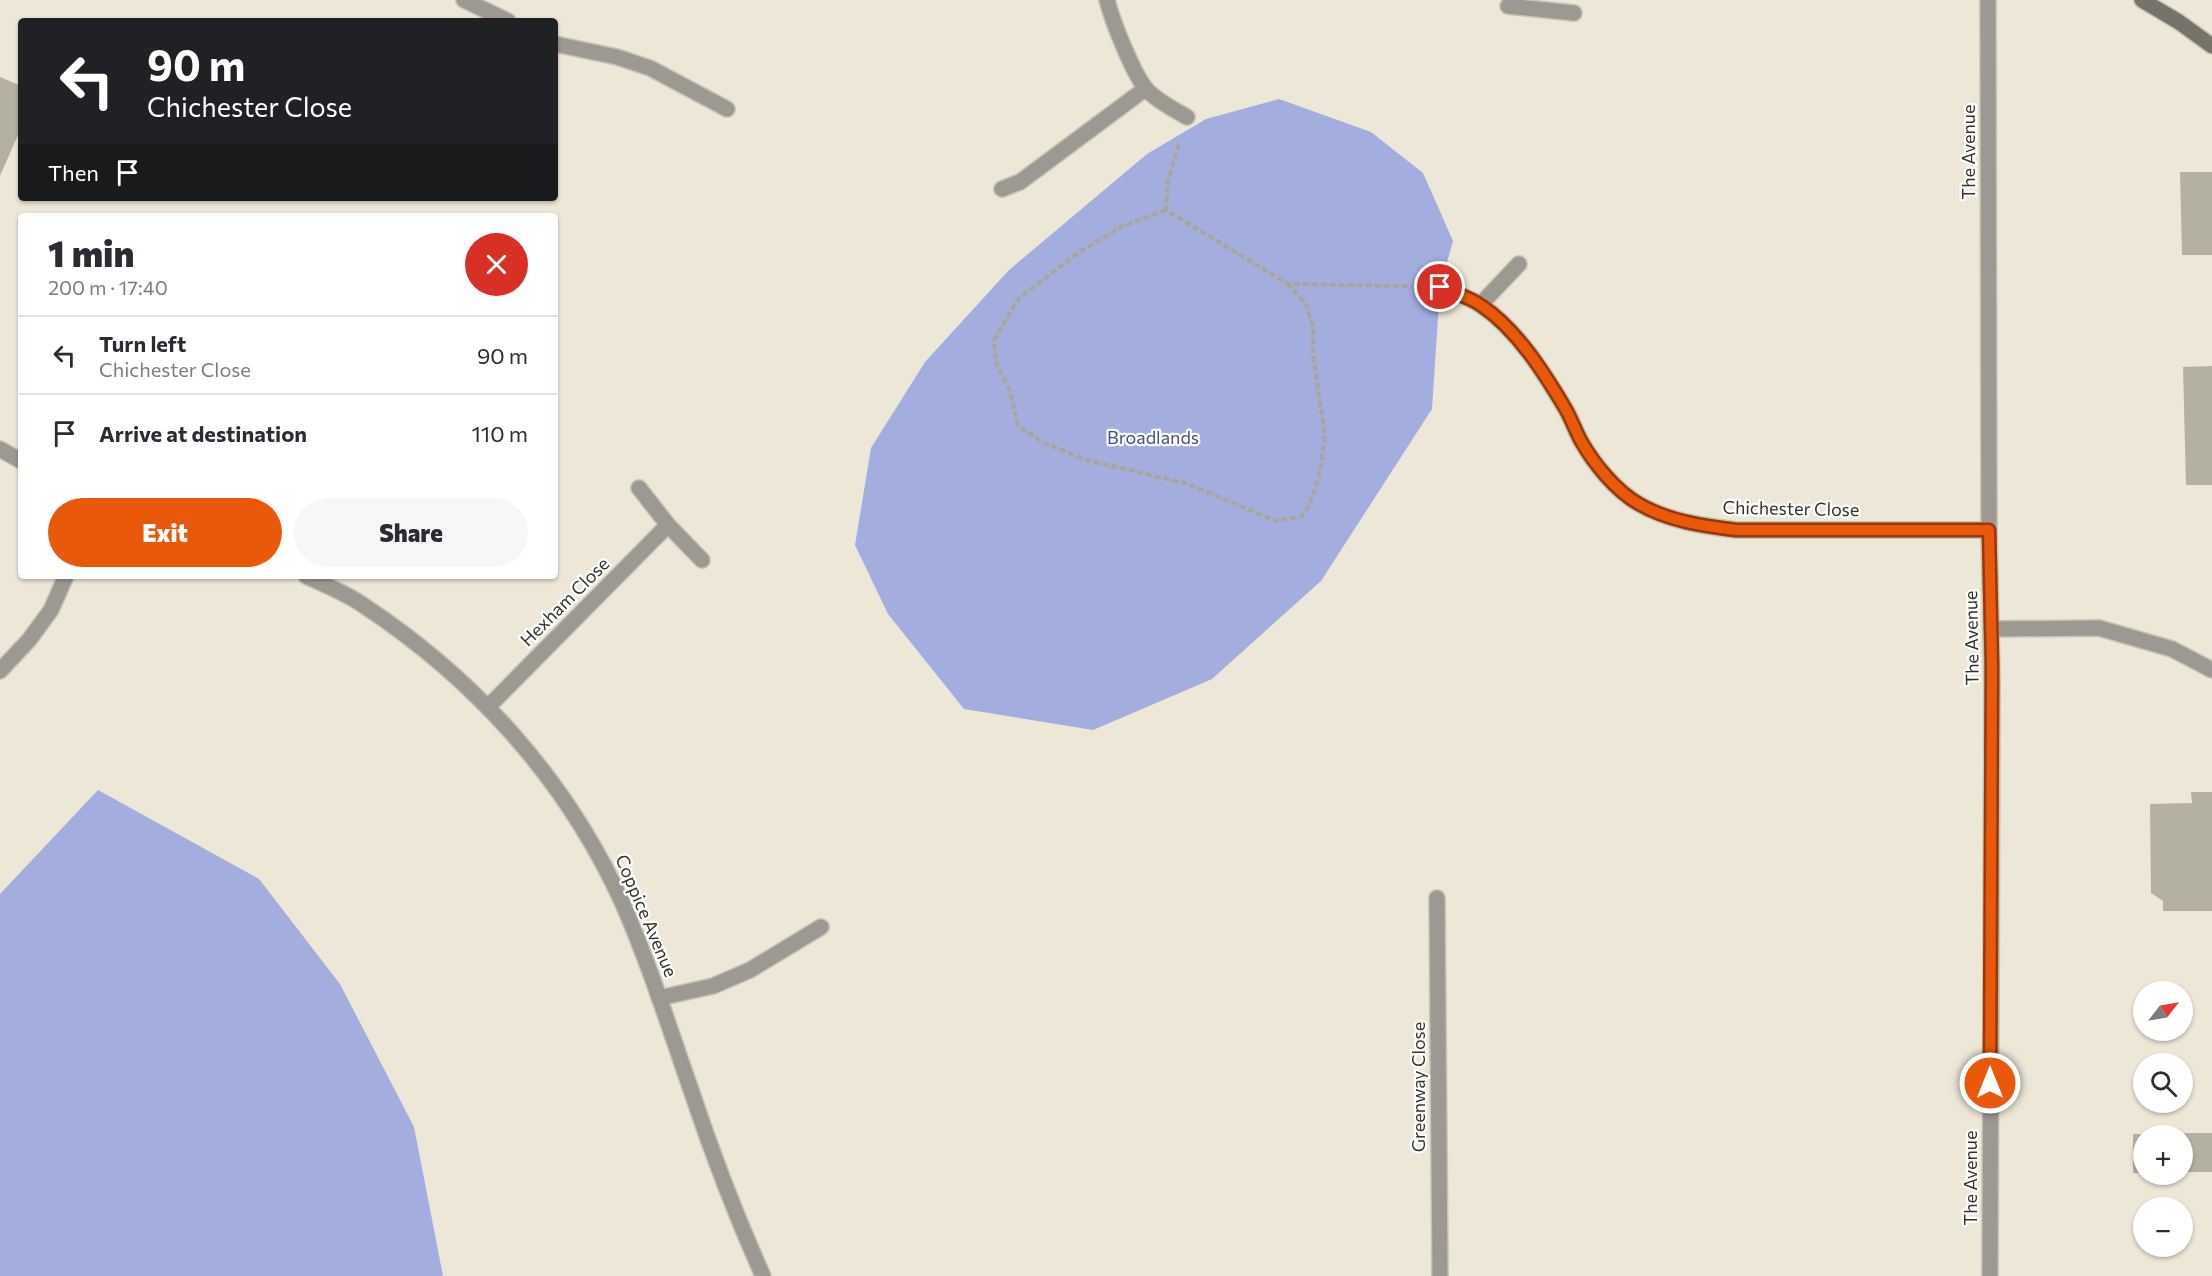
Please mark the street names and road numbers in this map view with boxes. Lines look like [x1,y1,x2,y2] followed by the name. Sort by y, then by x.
[1957,105,1979,199] street label: The Avenue
[1722,496,1860,520] street label: Chichester Close
[515,552,613,650] street label: Hexham Close
[1959,590,1983,686] street label: The Avenue
[611,851,683,980] street label: Coppice Avenue
[1407,1022,1429,1152] street label: Greenway Close
[1959,1131,1981,1225] street label: The Avenue

